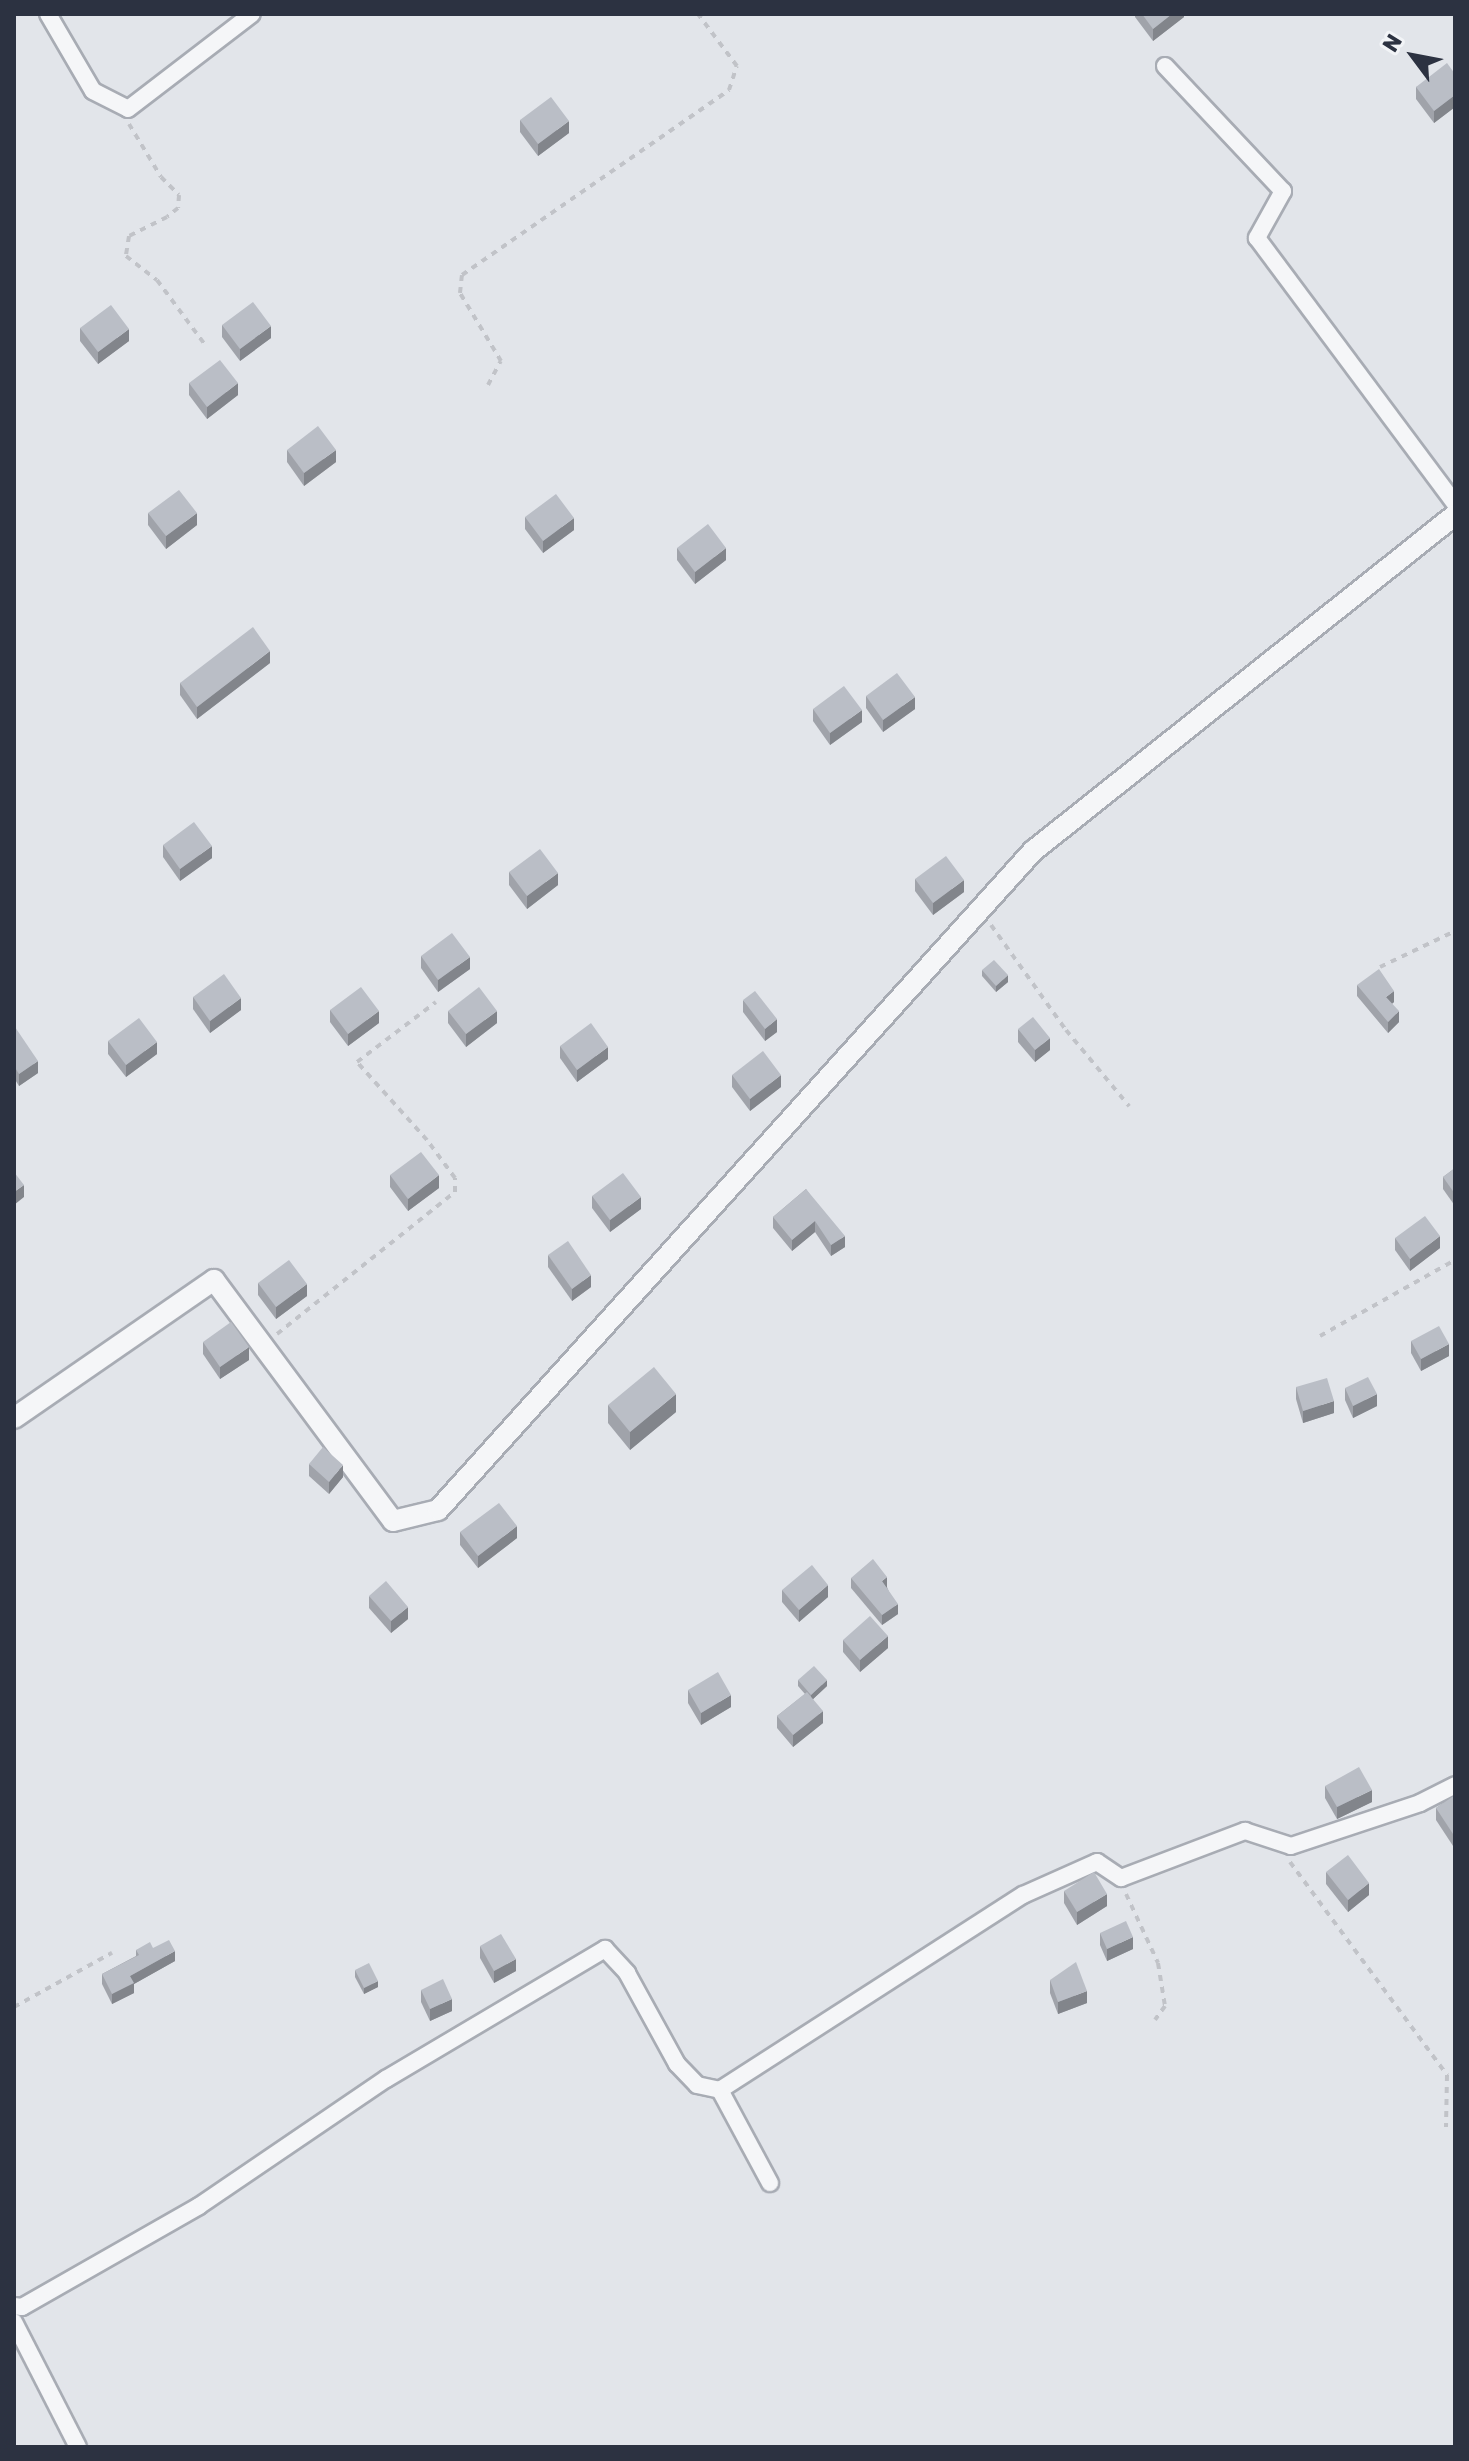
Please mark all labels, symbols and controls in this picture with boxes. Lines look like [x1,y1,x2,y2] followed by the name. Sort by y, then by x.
[1373,16,1453,96] north arrow
[1377,29,1408,57] text: N

